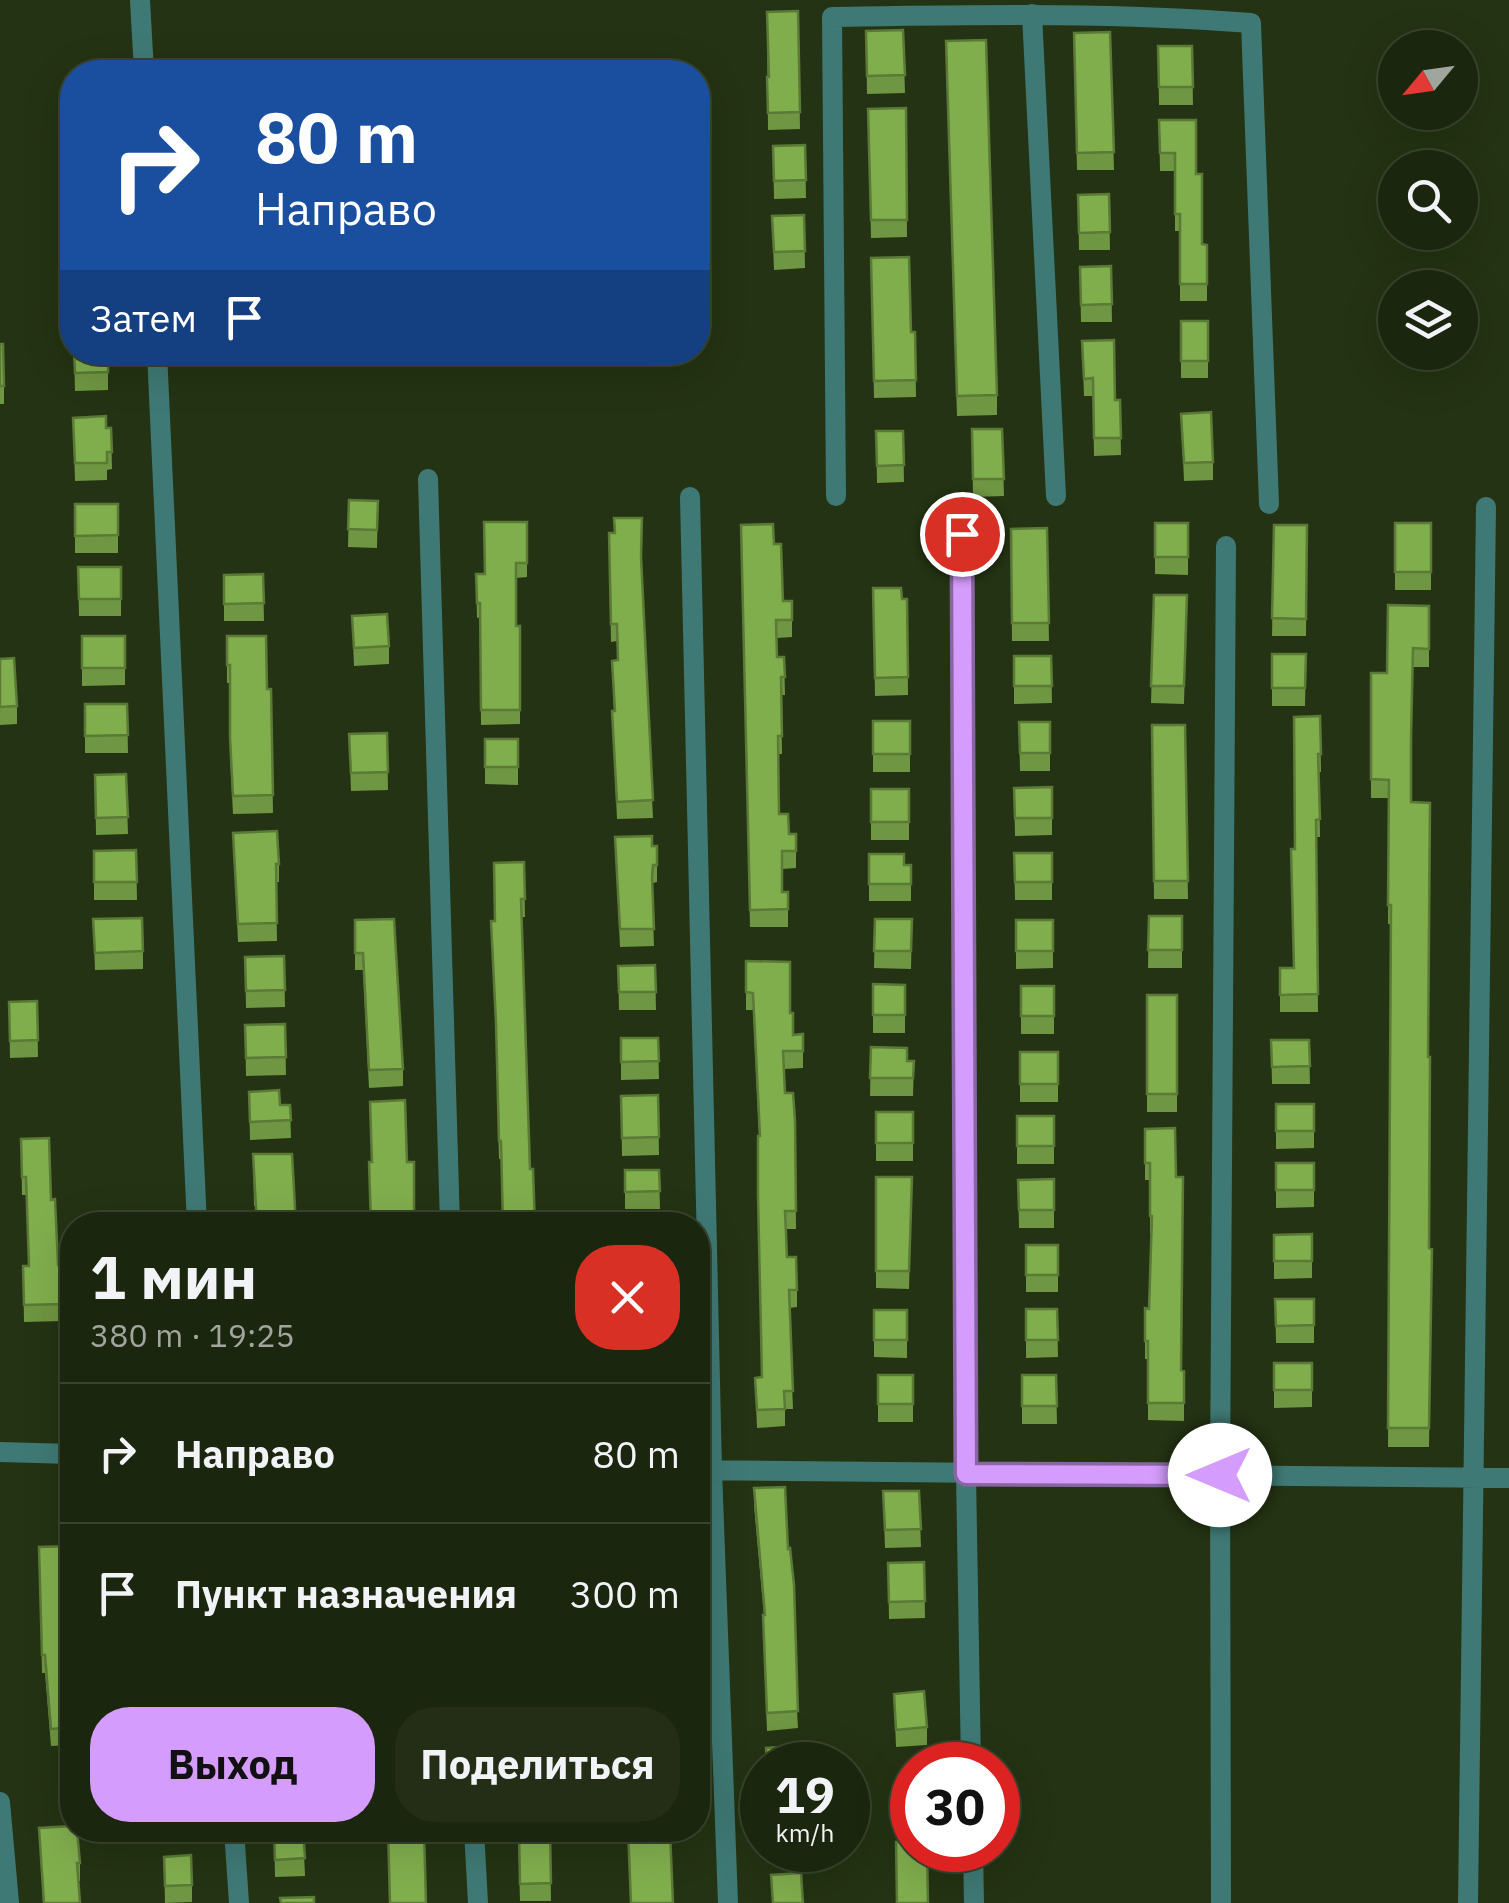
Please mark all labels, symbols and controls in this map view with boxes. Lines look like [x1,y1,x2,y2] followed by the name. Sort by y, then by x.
[1378,30,1478,130] north arrow
[1378,30,1478,370] map controls
[255,91,418,182] text: 80 m
[90,100,220,230] icon: right
[1378,150,1478,250] button: search
[255,179,437,237] text: Направо
[1378,270,1478,370] button: layers
[217,290,272,345] icon: arrive
[90,293,197,342] text: Затем
[920,492,1005,577] pin
[935,507,990,562] icon: arrive
[90,1237,257,1316] text: 1 мин
[575,1245,680,1350] button: close
[90,1314,295,1356] text: 380 m · 19:25
[1168,1423,1272,1527] position arrow
[90,1426,145,1481] icon: right
[175,1429,335,1478] text: Направо
[592,1429,680,1478] text: 80 m
[90,1566,145,1621] icon: arrive
[175,1569,517,1618] text: Пункт назначения
[569,1569,680,1618] text: 300 m
[90,1707,375,1822] button: Выход
[395,1707,680,1822] button: Поделиться
[890,1742,1020,1872] speed limit sign: 30
[775,1762,835,1827] text: 19
[776,1816,834,1849] text: km/h

